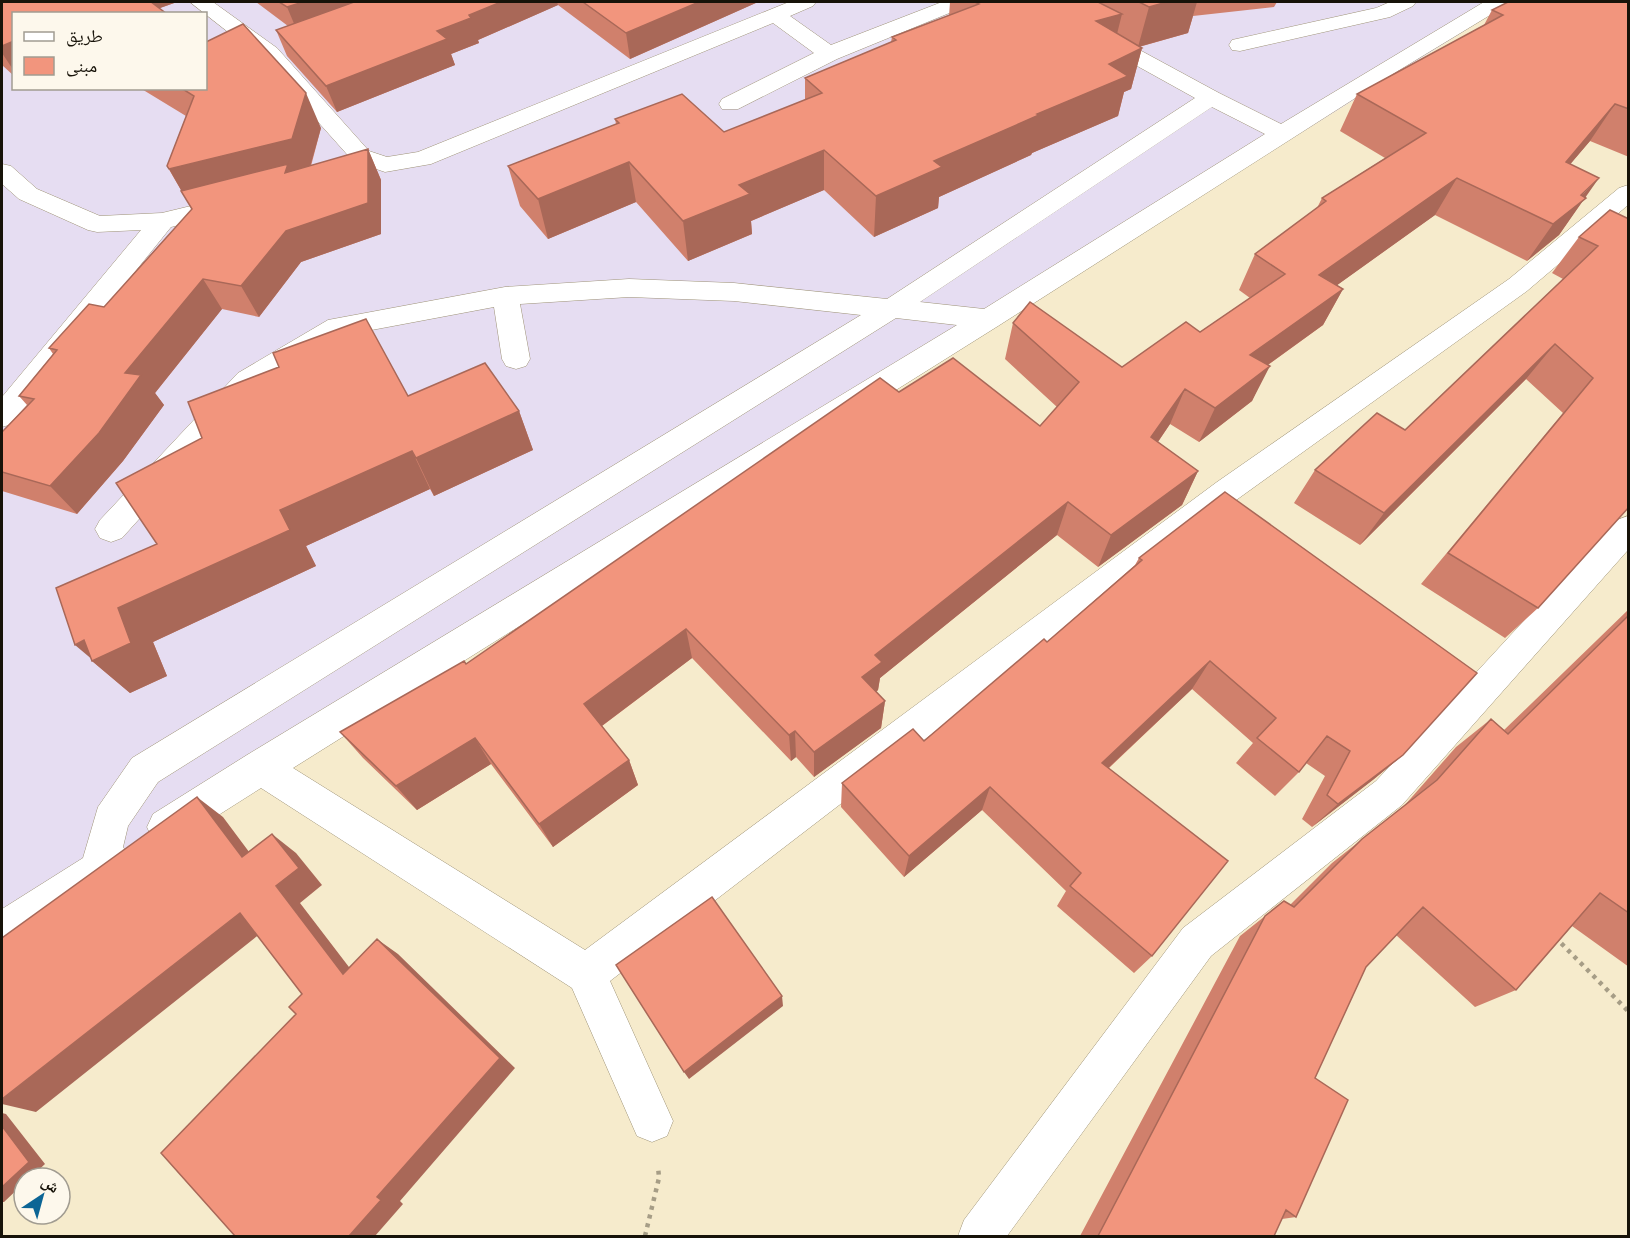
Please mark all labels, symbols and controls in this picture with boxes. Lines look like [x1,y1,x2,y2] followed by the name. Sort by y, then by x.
[12,12,207,90] legend
[66,24,103,47] text: طريق
[66,54,97,77] text: مبنى
[12,1166,72,1226] north arrow
[38,1171,64,1197] text: ش

